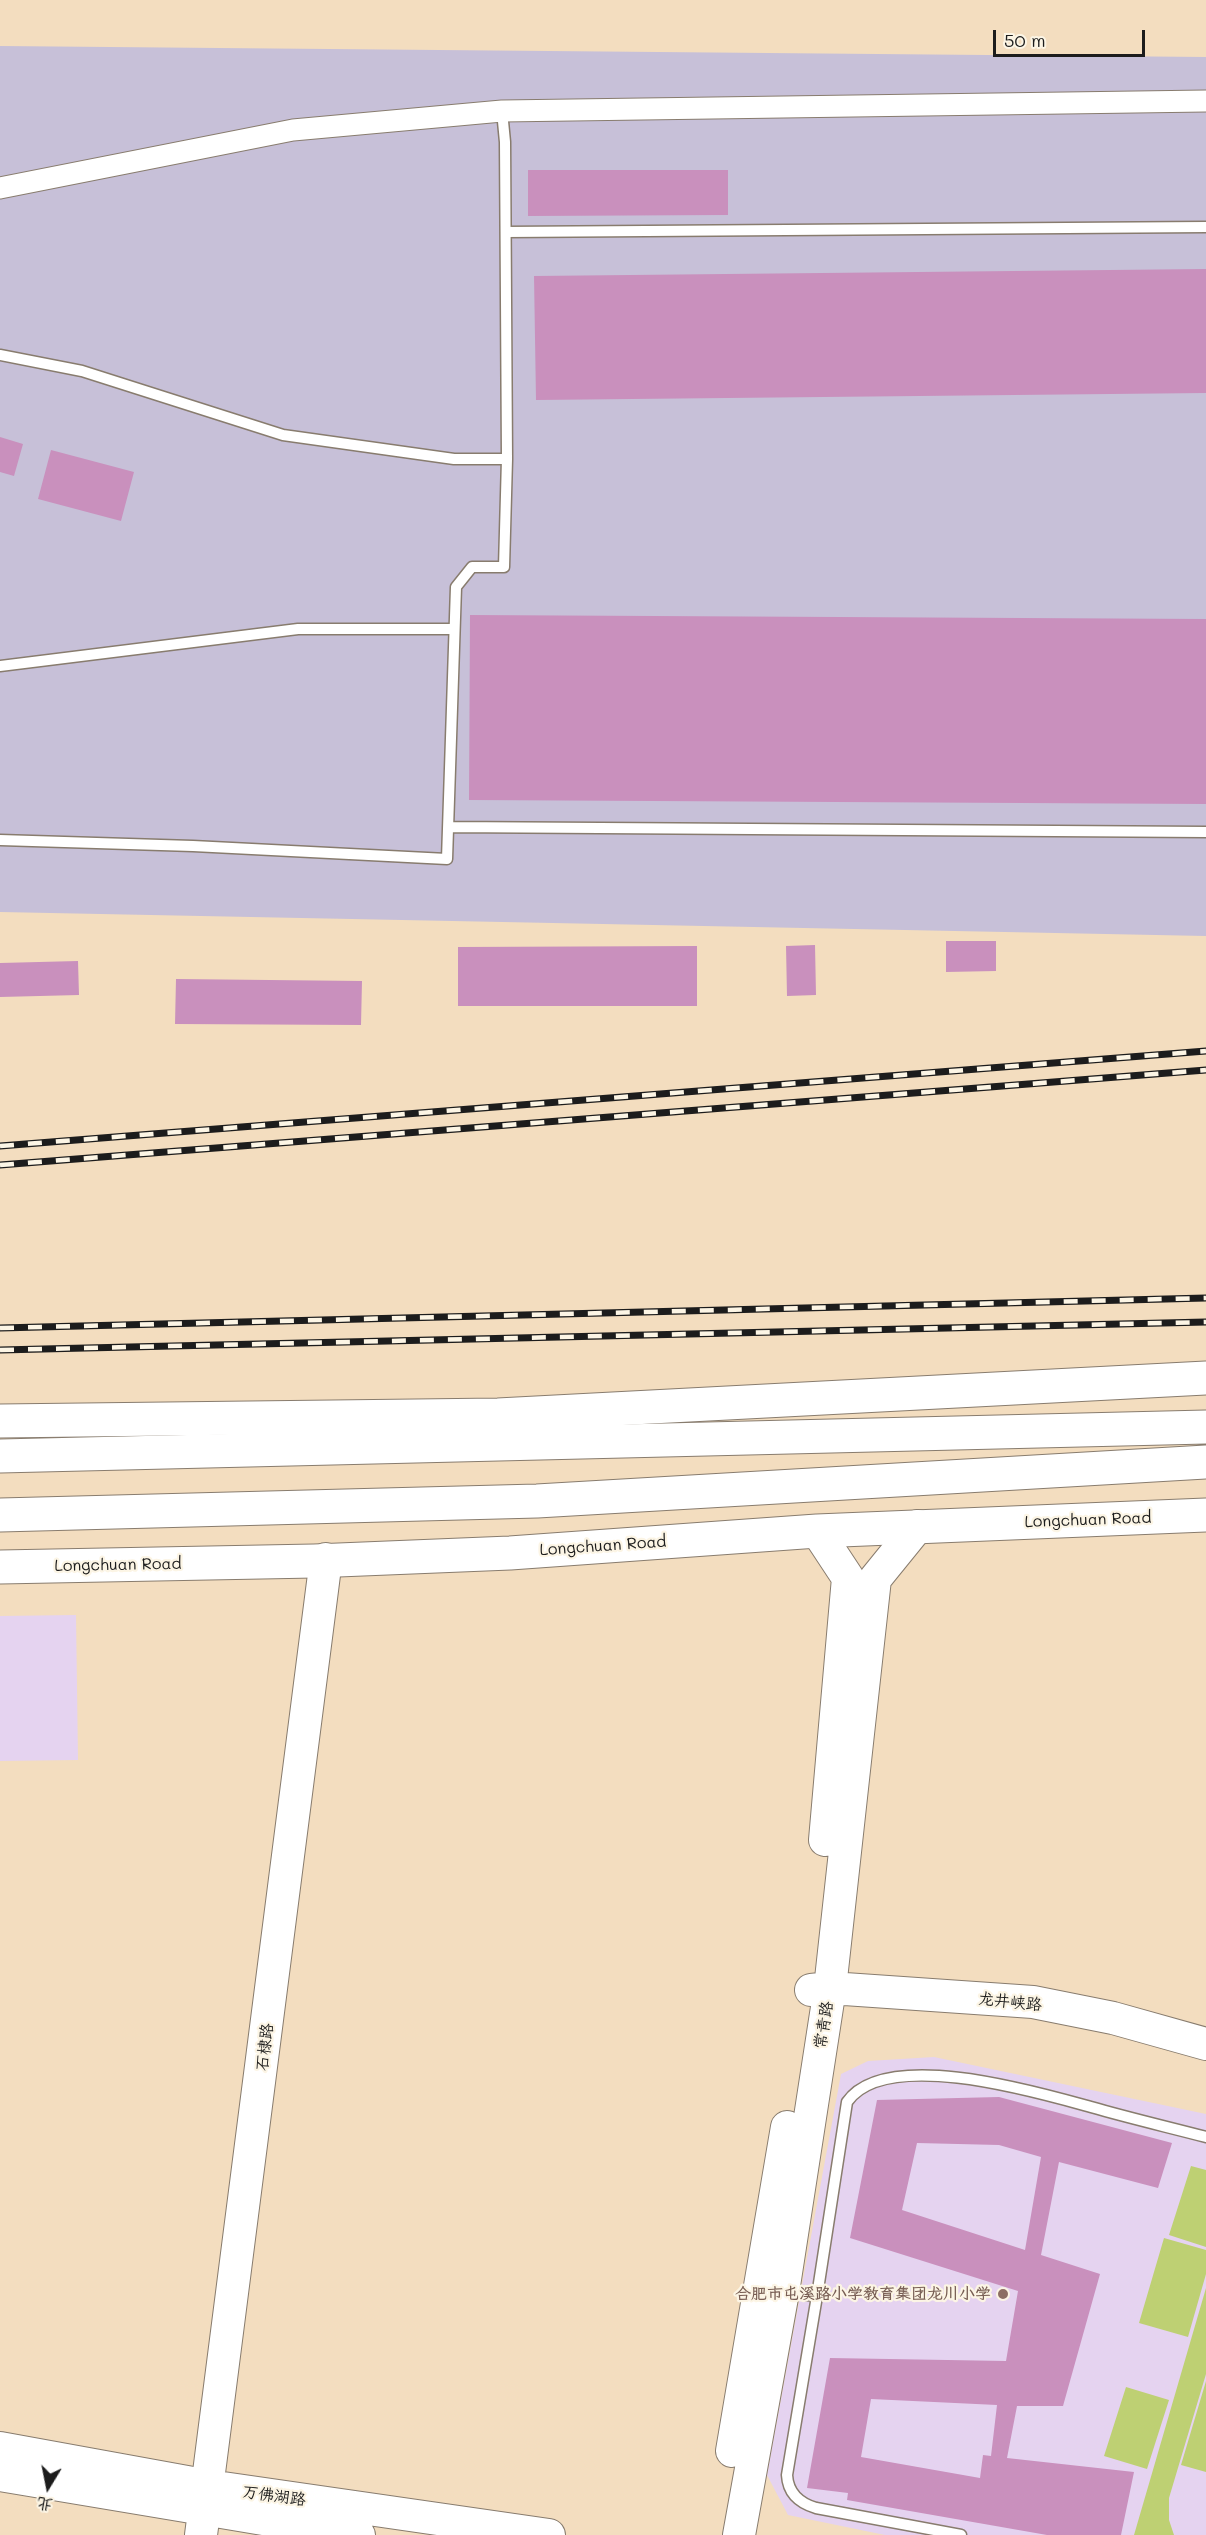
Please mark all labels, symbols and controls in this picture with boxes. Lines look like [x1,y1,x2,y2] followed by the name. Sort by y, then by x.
[996,18,1148,56] scale bar
[1004,28,1046,52] text: 50 m
[1024,1508,1152,1532] street label: Longchuan Road
[539,1532,667,1560] street label: Longchuan Road
[54,1554,182,1576] street label: Longchuan Road
[977,1989,1043,2015] street label: 龙井峡路
[811,2000,837,2050] street label: 常青路
[253,2022,277,2072] street label: 石棣路
[735,2284,991,2304] place label: 合肥市屯溪路小学教育集团龙川小学
[996,2287,1010,2301] marker: 合肥市屯溪路小学教育集团龙川小学
[18,2457,78,2517] north arrow
[241,2482,307,2510] street label: 万佛湖路
[35,2493,55,2517] text: 北

